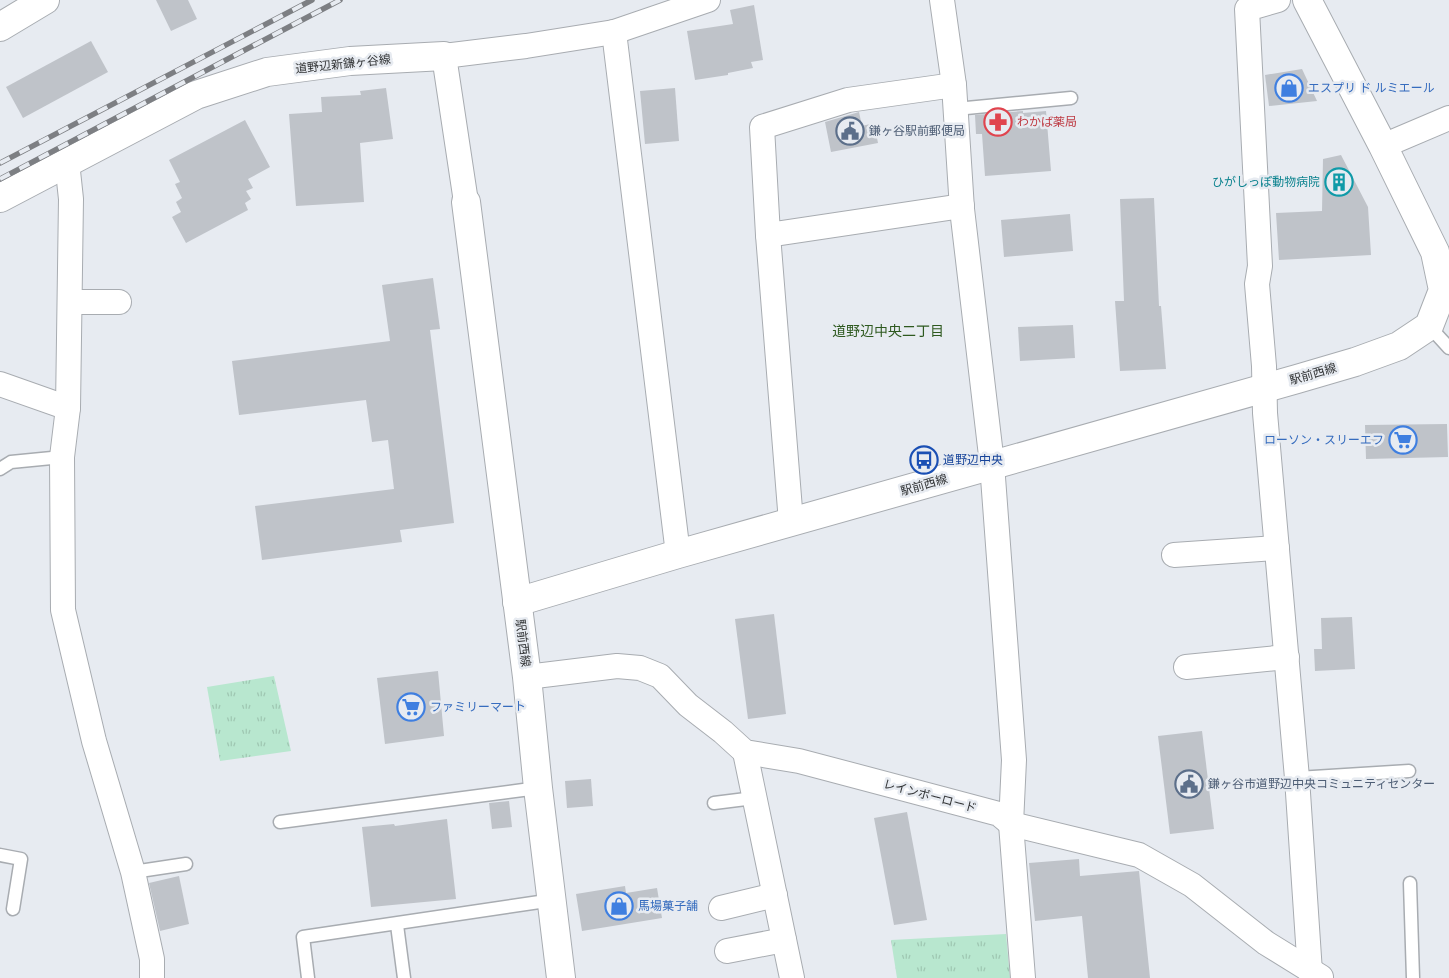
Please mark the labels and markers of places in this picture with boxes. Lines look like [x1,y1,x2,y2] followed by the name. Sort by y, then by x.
[1274,73,1304,103] shop icon: エスプリ ド ルミエール
[1308,81,1435,95] place label: エスプリ ド ルミエール
[983,107,1013,137] pharmacy icon: わかば薬局
[1017,115,1077,129] place label: わかば薬局
[835,116,865,146] public building icon: 鎌ヶ谷駅前郵便局
[869,124,965,138] place label: 鎌ヶ谷駅前郵便局
[1324,167,1354,197] building icon: ひがしっぽ動物病院
[1212,175,1320,189] place label: ひがしっぽ動物病院
[1388,425,1418,455] supermarket icon: ローソン・スリーエフ
[1264,433,1384,447] place label: ローソン・スリーエフ
[909,445,939,475] bus stop icon: 道野辺中央
[943,453,1003,467] place label: 道野辺中央
[396,692,426,722] supermarket icon: ファミリーマート
[430,700,526,714] place label: ファミリーマート
[1174,769,1204,799] public building icon: 鎌ヶ谷市道野辺中央コミュニティセンター
[1208,777,1435,791] place label: 鎌ヶ谷市道野辺中央コミュニティセンター
[604,891,634,921] shop icon: 馬場菓子舗
[638,899,698,913] place label: 馬場菓子舗

